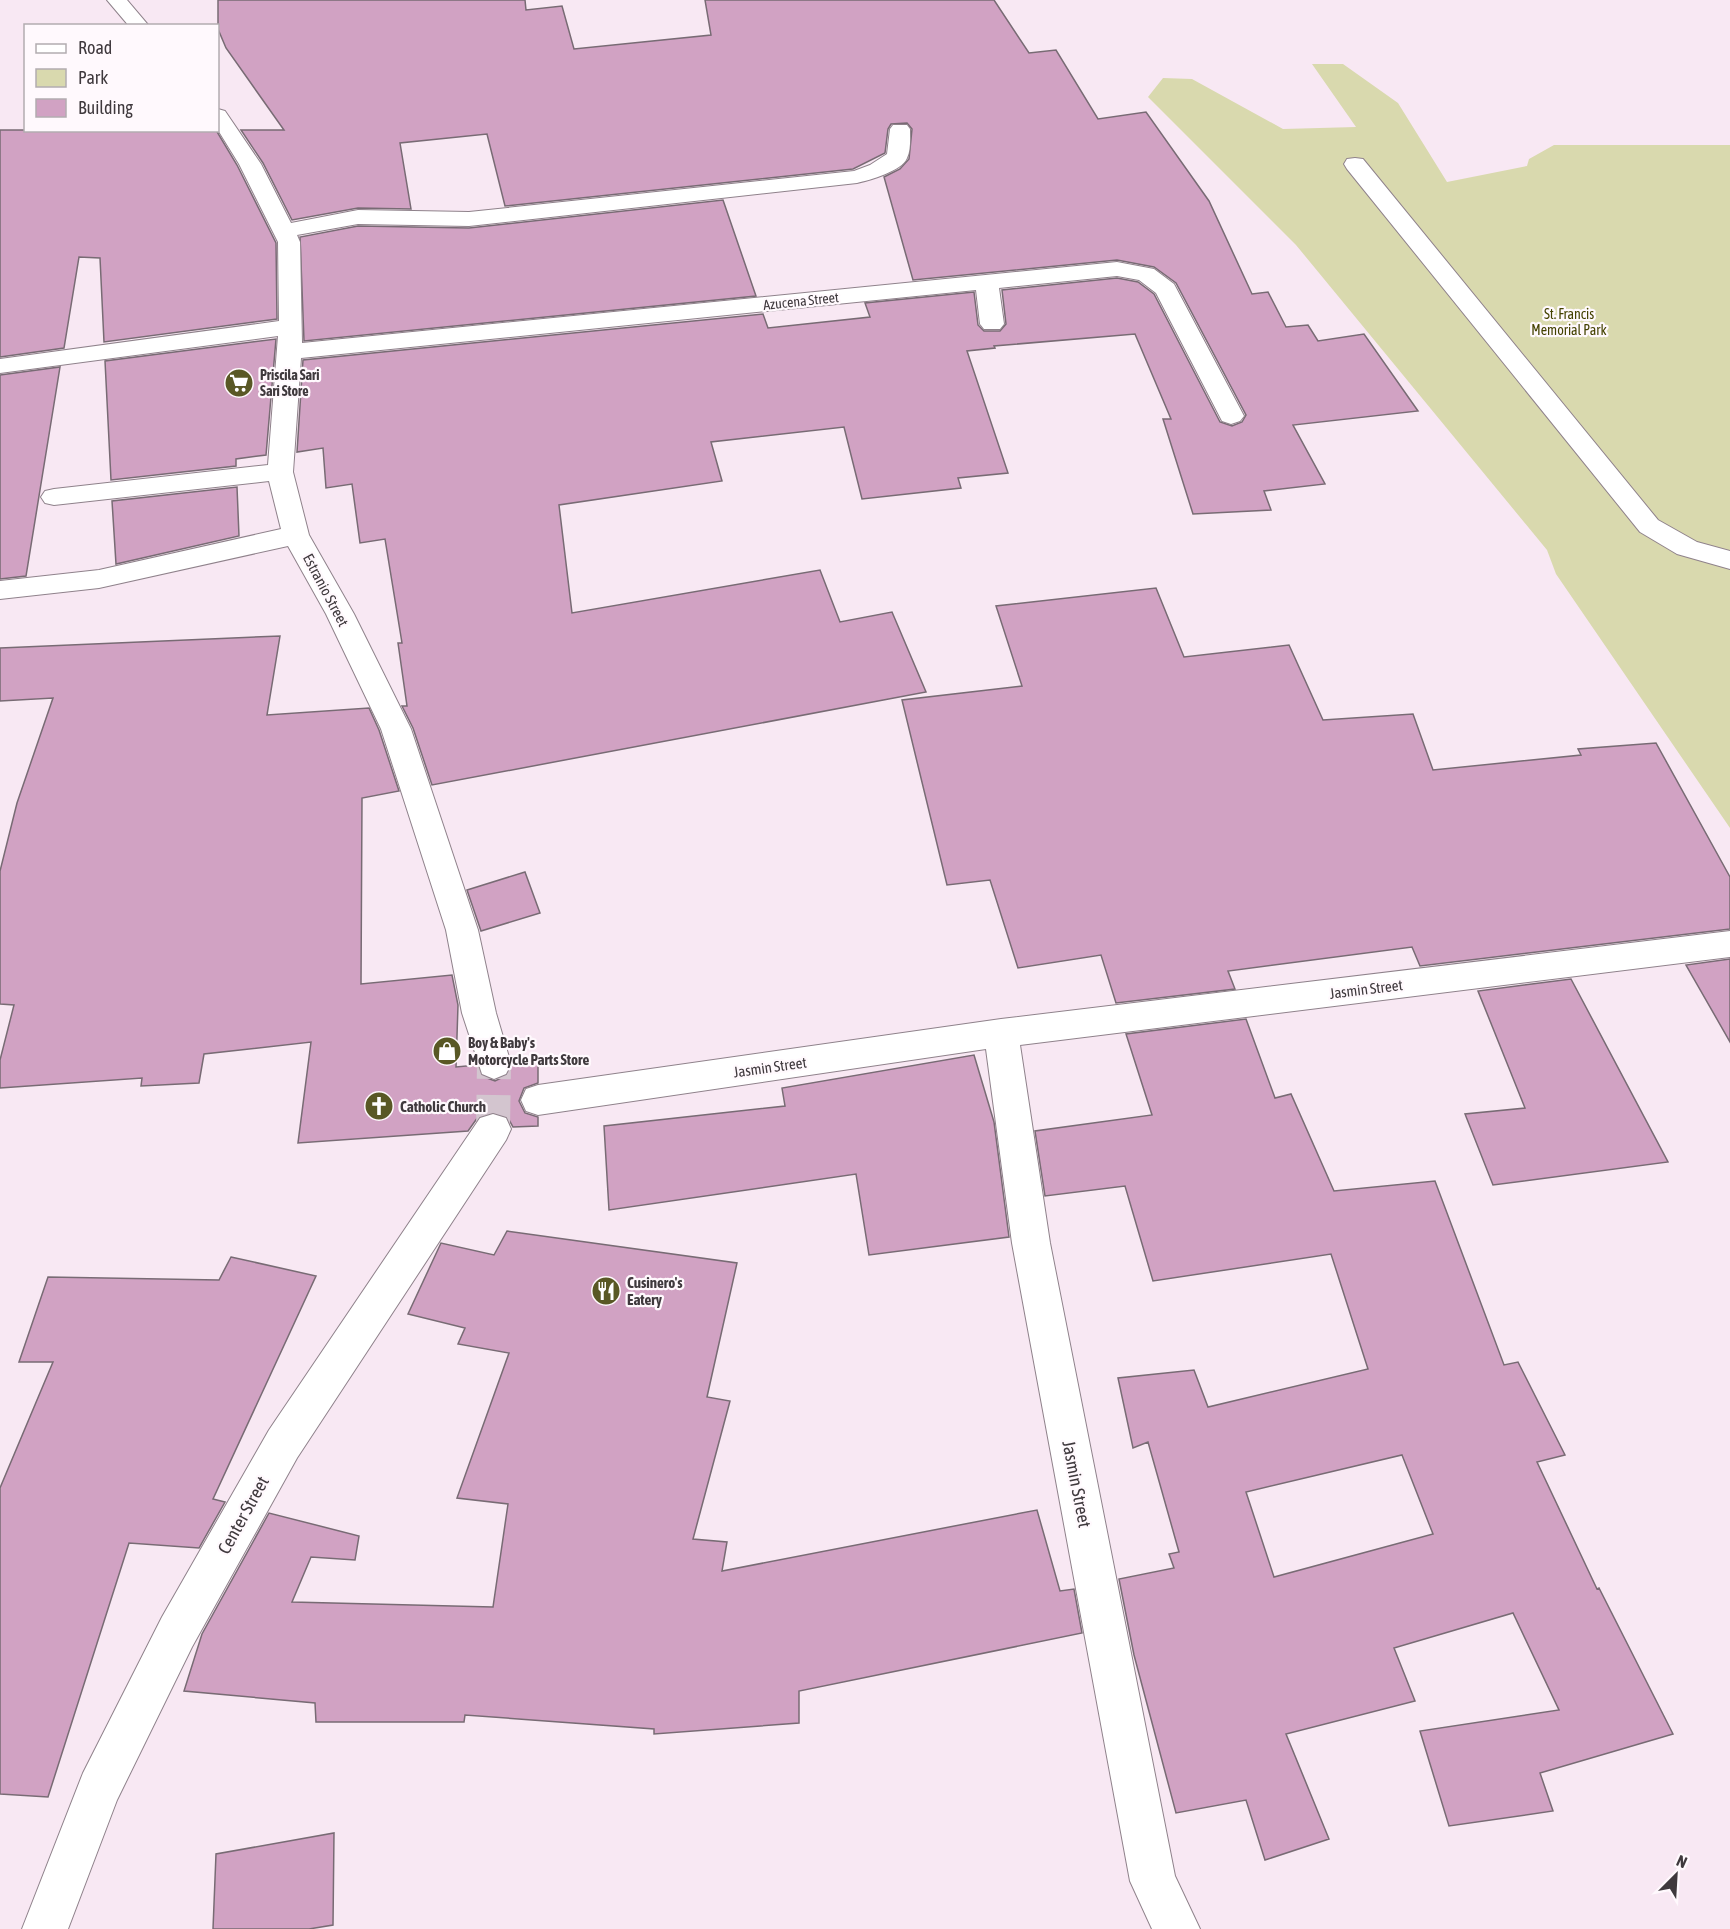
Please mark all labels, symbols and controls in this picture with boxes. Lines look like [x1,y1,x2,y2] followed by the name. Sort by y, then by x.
[24,24,219,132] legend
[78,37,112,58] text: Road
[78,67,108,88] text: Park
[78,97,133,118] text: Building
[762,289,840,313] street label: Azucena Street
[1531,306,1607,338] park label: St. Francis Memorial Park
[223,367,255,399] supermarket icon: Priscila Sari Sari Store
[260,367,319,399] place label: Priscila Sari Sari Store
[300,551,352,629] street label: Estranio Street
[1328,976,1404,1002] street label: Jasmin Street
[468,1034,589,1068] place label: Boy & Baby's Motorcycle Parts Store
[431,1035,463,1067] shop icon: Boy & Baby's Motorcycle Parts Store
[732,1053,808,1081] street label: Jasmin Street
[363,1090,395,1122] church icon: Catholic Church
[400,1098,486,1115] place label: Catholic Church
[627,1274,683,1308] place label: Cusinero's Eatery
[590,1275,622,1307] restaurant icon: Cusinero's Eatery
[1058,1439,1096,1529] street label: Jasmin Street
[213,1473,273,1557] street label: Center Street
[1646,1845,1706,1905] north arrow
[1674,1851,1690,1871] text: N

